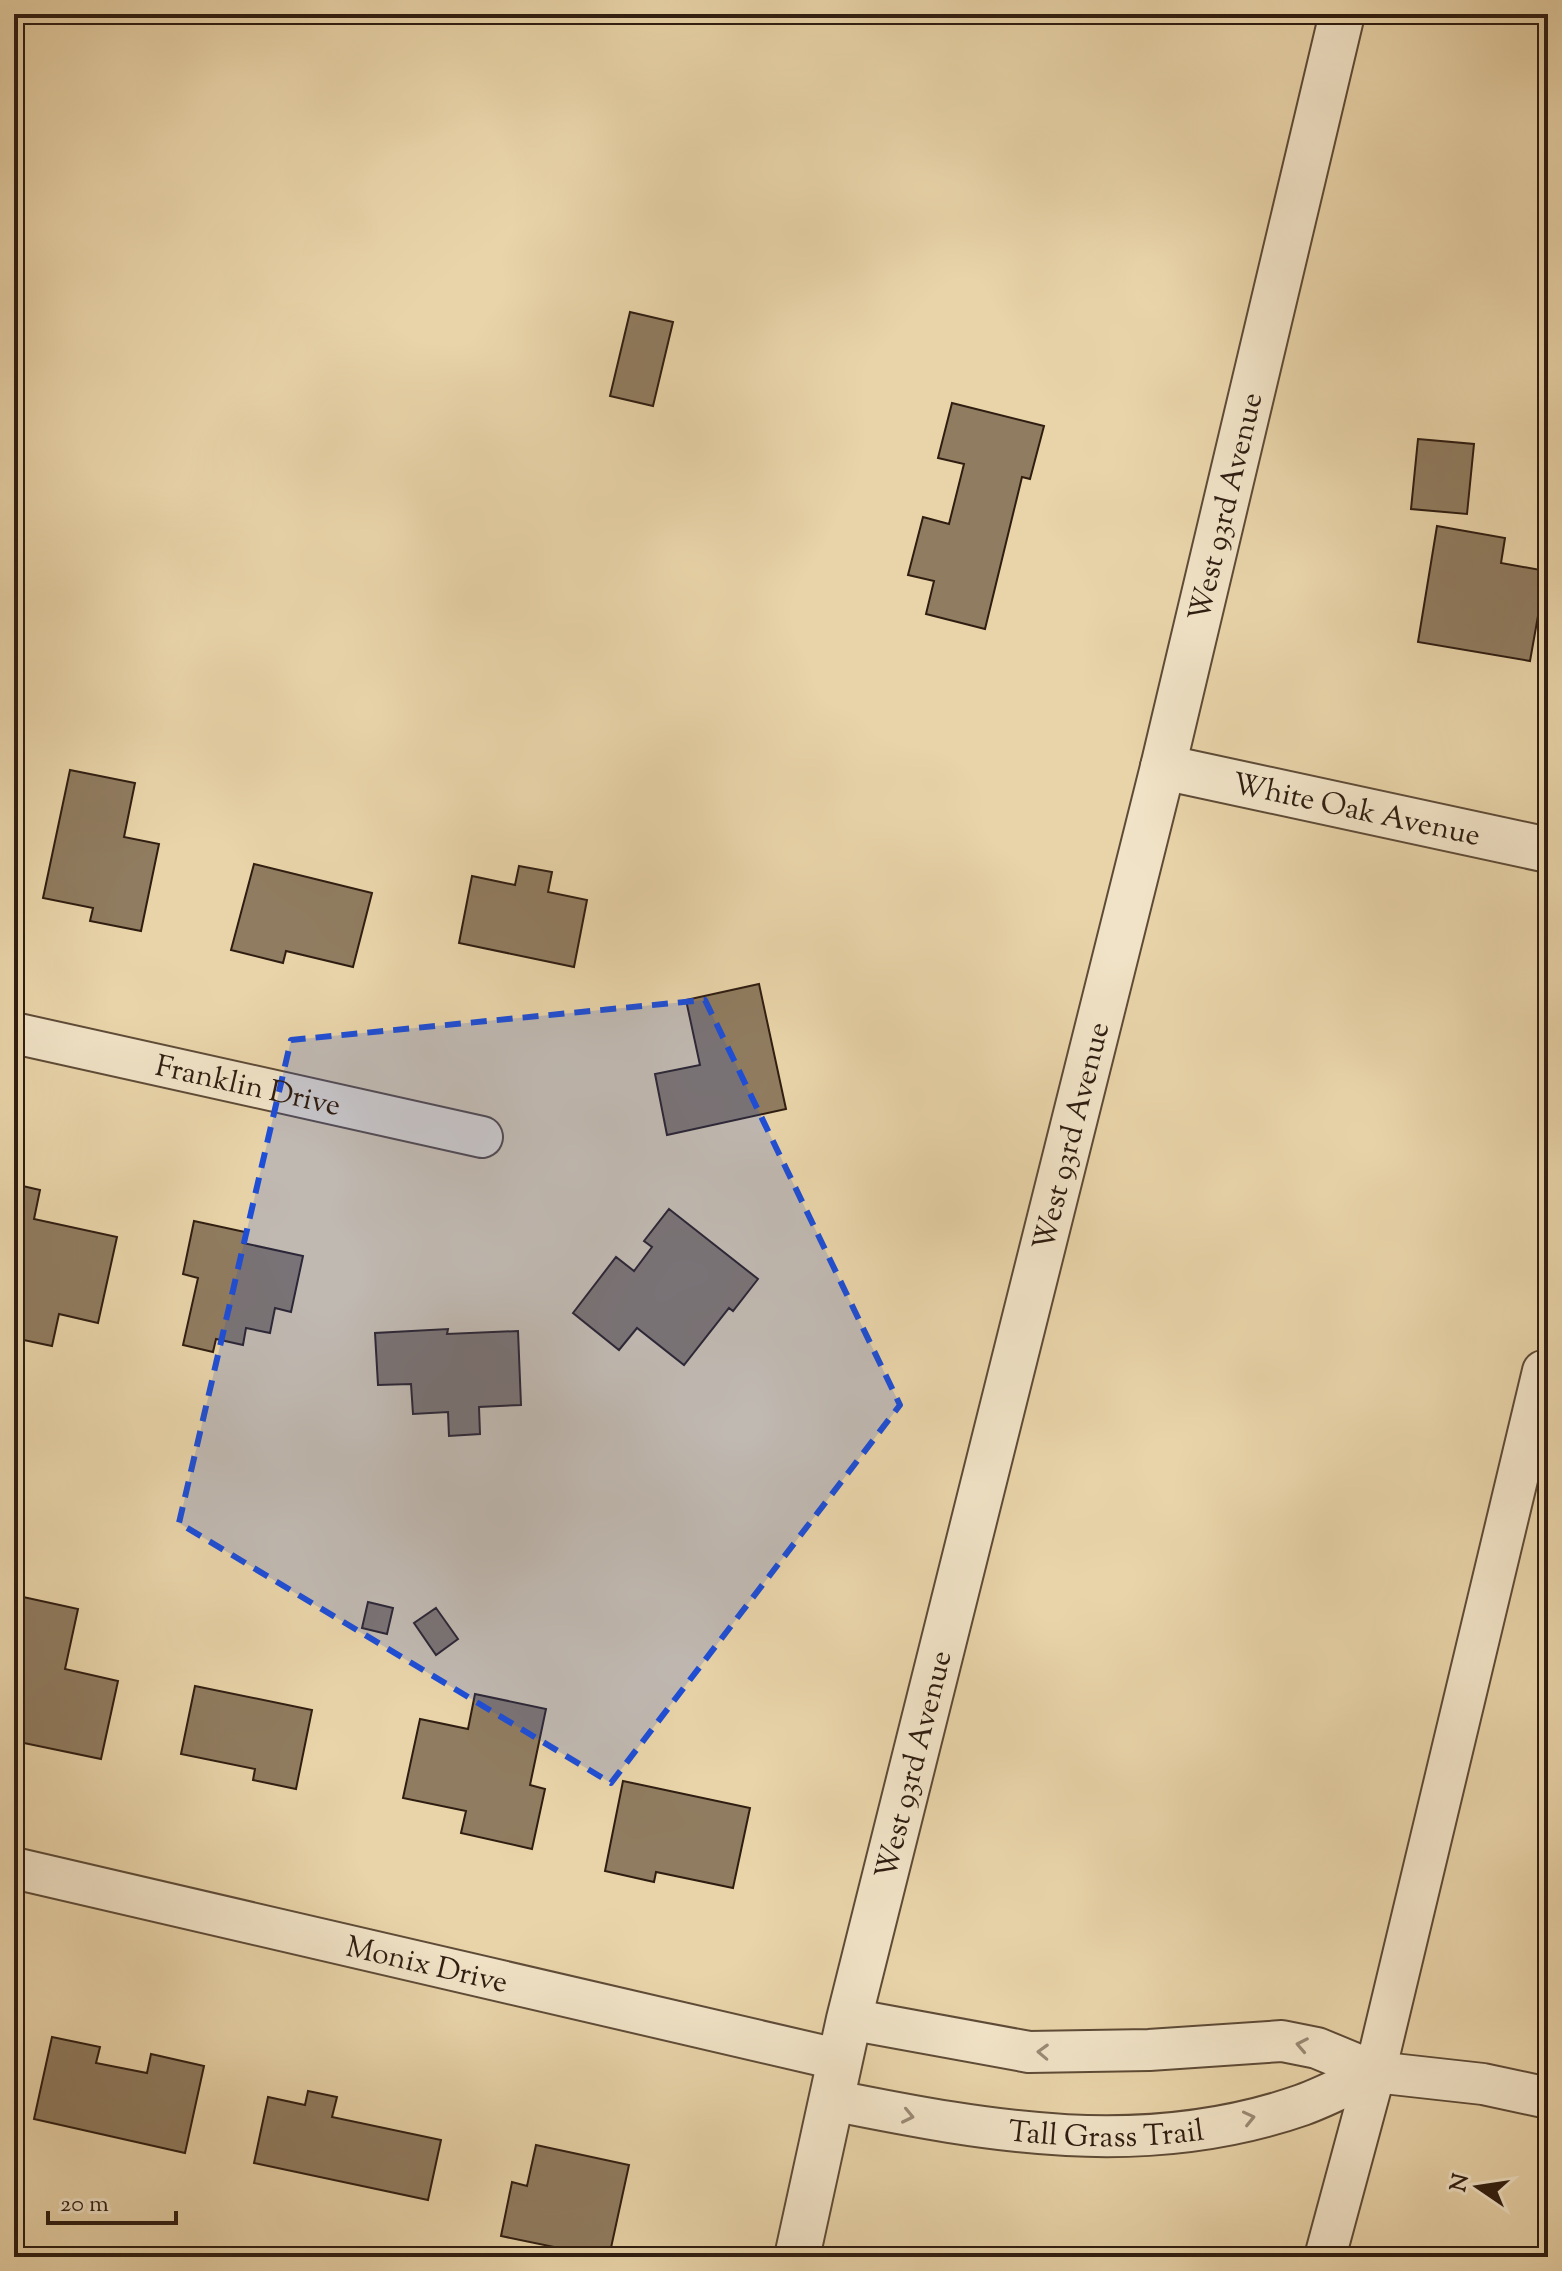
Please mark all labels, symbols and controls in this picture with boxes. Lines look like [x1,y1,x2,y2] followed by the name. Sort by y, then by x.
[1179,388,1275,626] street label: West 93rd Avenue
[1228,764,1484,859] street label: White Oak Avenue
[1024,1018,1122,1255] street label: West 93rd Avenue
[151,1046,344,1129] street label: Franklin Drive
[866,1646,965,1884] street label: West 93rd Avenue
[341,1927,512,2006] street label: Monix Drive
[1296,2037,1309,2054] one-way arrow
[1036,2044,1049,2061] one-way arrow
[901,2106,915,2123] one-way arrow
[1006,2111,1207,2160] street label: Tall Grass Trail
[1241,2111,1255,2128] one-way arrow
[1438,2147,1518,2227] north arrow
[1444,2171,1479,2195] text: N
[48,2175,176,2225] scale bar
[60,2188,109,2222] text: 20 m

